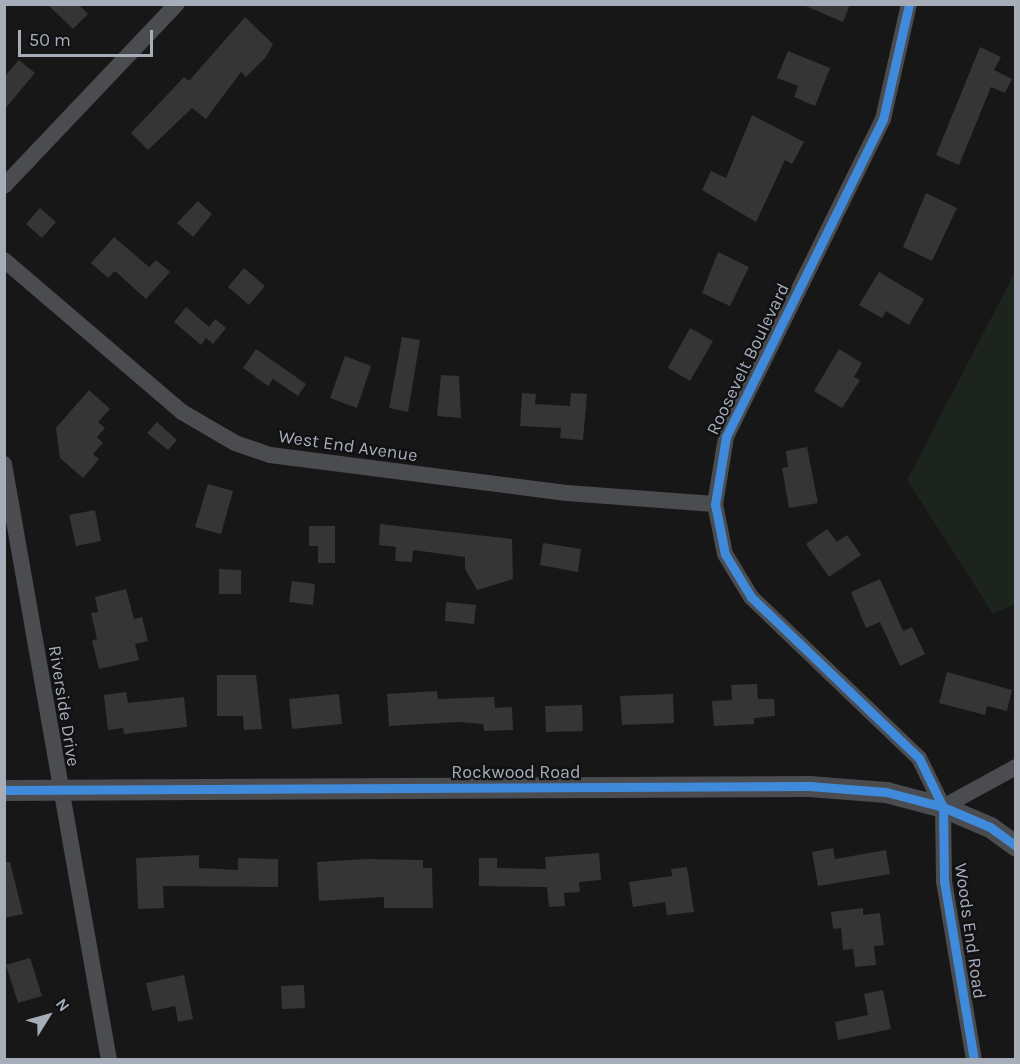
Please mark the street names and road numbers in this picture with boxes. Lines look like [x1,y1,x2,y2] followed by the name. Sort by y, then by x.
[702,280,794,438] street label: Roosevelt Boulevard
[277,426,419,466] street label: West End Avenue
[44,644,84,768] street label: Riverside Drive
[451,761,581,783] street label: Rockwood Road
[950,862,990,1000] street label: Woods End Road

